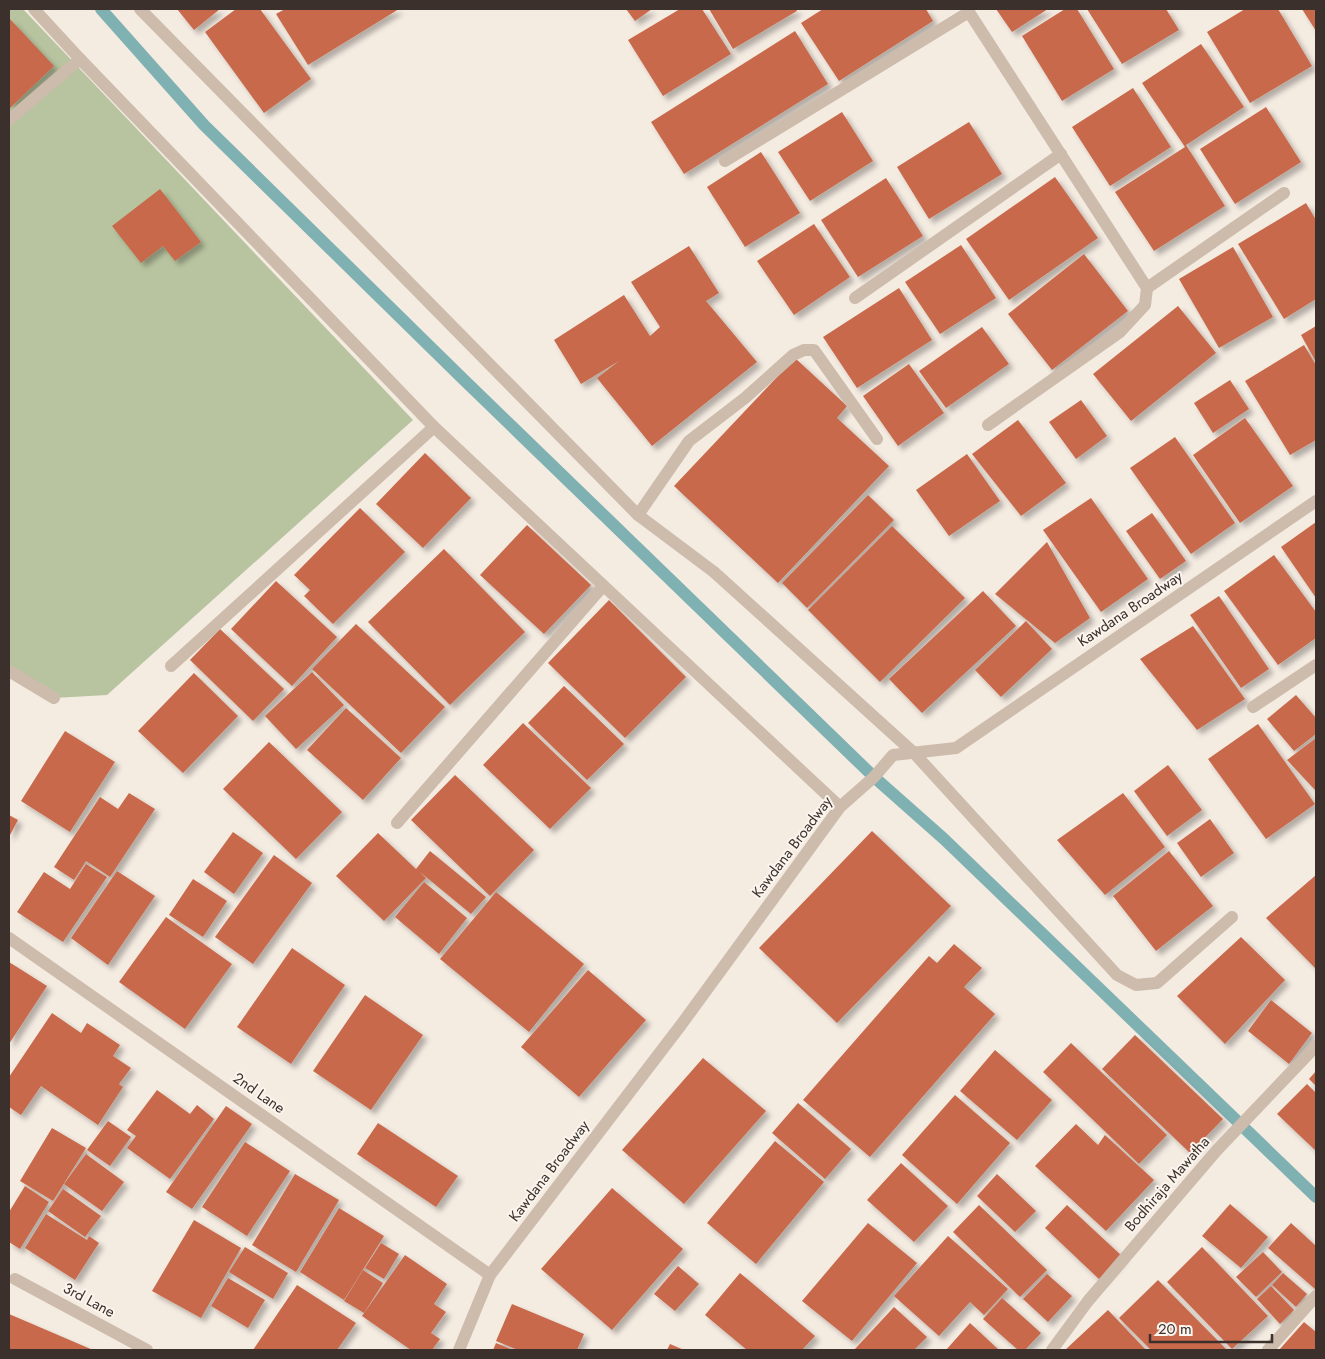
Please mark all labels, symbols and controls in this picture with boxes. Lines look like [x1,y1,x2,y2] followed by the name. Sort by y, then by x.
[1073,565,1187,652] street label: Kawdana Broadway
[746,791,838,902] street label: Kawdana Broadway
[229,1067,290,1119] street label: 2nd Lane
[503,1115,595,1226] street label: Kawdana Broadway
[1119,1131,1215,1237] street label: Bodhiraja Mawatha
[59,1277,119,1323] street label: 3rd Lane
[1150,1312,1272,1344] scale bar
[1158,1318,1192,1340] text: 20 m

